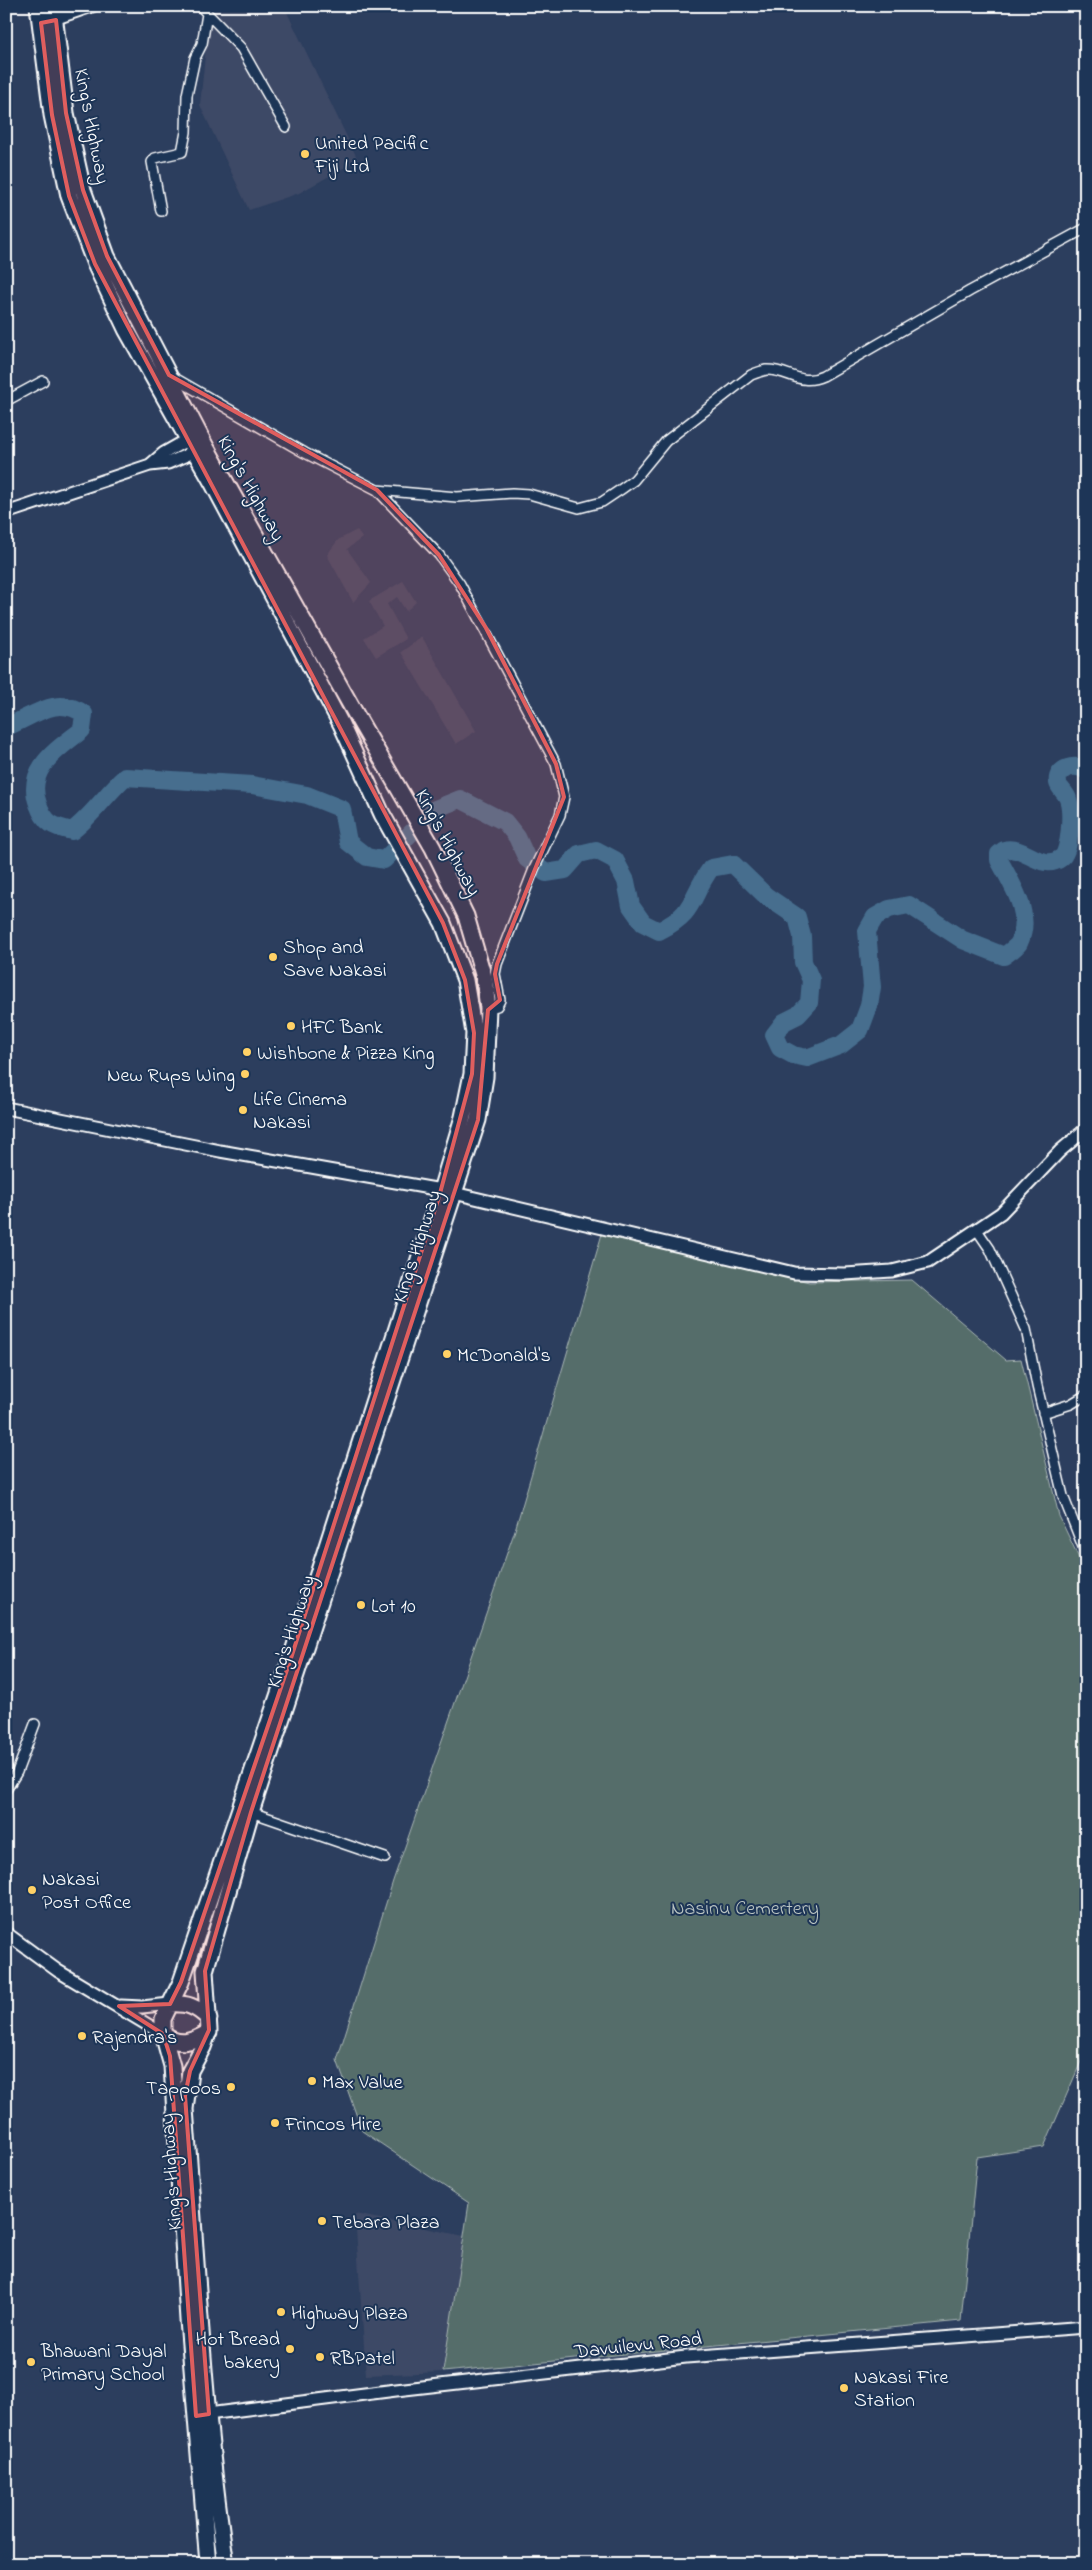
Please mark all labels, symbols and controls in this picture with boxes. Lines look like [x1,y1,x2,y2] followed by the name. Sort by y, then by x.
[64,66,116,187] street label: King's Highway
[314,130,429,182] place label: United Pacific Fiji Ltd
[299,148,311,160] marker: United Pacific Fiji Ltd
[208,431,291,548] street label: King's Highway
[406,785,487,902] street label: King's Highway
[283,934,387,986] place label: Shop and Save Nakasi
[267,951,279,963] marker: Shop and Save Nakasi
[301,1014,383,1043] place label: HFC Bank
[285,1020,297,1032] marker: HFC Bank
[257,1040,434,1070] place label: Wishbone & Pizza King
[241,1046,253,1058] marker: Wishbone & Pizza King
[107,1062,235,1092] place label: New Rups Wing
[239,1068,251,1080] marker: New Rups Wing
[253,1086,347,1138] place label: Life Cinema Nakasi
[237,1104,249,1116] marker: Life Cinema Nakasi
[386,1186,451,1307] street label: King's Highway
[457,1342,551,1371] place label: McDonald's
[441,1348,453,1360] marker: McDonald's
[260,1571,325,1692] street label: King's Highway
[371,1593,416,1622] place label: Lot 10
[355,1599,367,1611] marker: Lot 10
[42,1866,131,1918] place label: Nakasi Post Office
[26,1884,38,1896] marker: Nakasi Post Office
[671,1895,819,1924] park label: Nasinu Cemertery
[92,2024,177,2053] place label: Rajendra's
[76,2030,88,2042] marker: Rajendra's
[322,2069,403,2098] place label: Max Value
[146,2075,221,2104] place label: Tappoos
[306,2075,318,2087] marker: Max Value
[225,2081,237,2093] marker: Tappoos
[284,2111,381,2140] place label: Frincos Hire
[154,2112,192,2231] street label: King's Highway
[269,2117,281,2129] marker: Frincos Hire
[332,2209,440,2238] place label: Tebara Plaza
[316,2215,328,2227] marker: Tebara Plaza
[291,2300,408,2330] place label: Highway Plaza
[275,2306,287,2318] marker: Highway Plaza
[572,2325,703,2368] street label: Davuilevu Road
[196,2326,280,2378] place label: Hot Bread bakery
[40,2338,167,2390] place label: Bhawani Dayal Primary School
[284,2343,296,2355] marker: Hot Bread bakery
[330,2345,395,2374] place label: RBPatel
[314,2351,326,2363] marker: RBPatel
[25,2356,37,2368] marker: Bhawani Dayal Primary School
[854,2364,948,2416] place label: Nakasi Fire Station
[838,2382,850,2394] marker: Nakasi Fire Station

